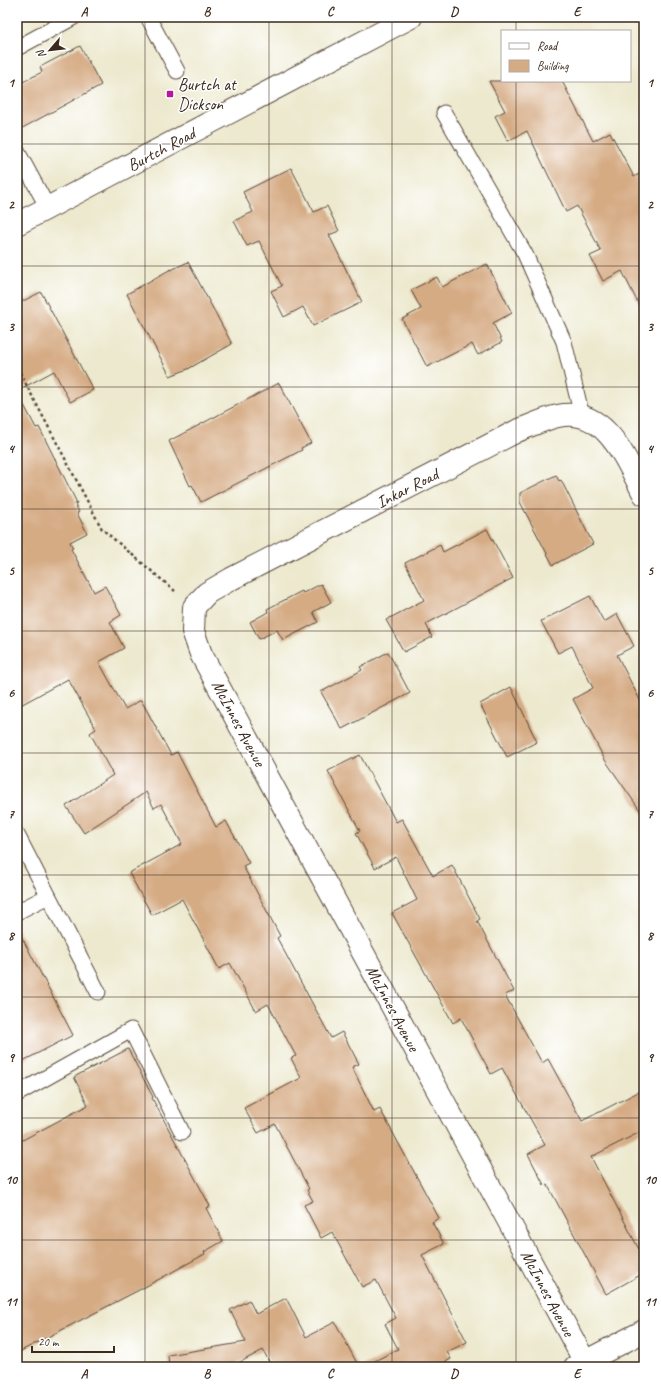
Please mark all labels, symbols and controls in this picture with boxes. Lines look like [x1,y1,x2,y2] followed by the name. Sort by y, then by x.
[81,4,89,20] text: A
[204,4,212,20] text: B
[327,4,335,20] text: C
[450,4,459,20] text: D
[574,4,583,20] text: E
[30,30,70,70] north arrow
[501,30,631,82] legend
[537,38,559,54] text: Road
[32,46,49,61] text: N
[537,58,569,74] text: Building
[178,74,238,115] place label: Burtch at Dickson
[8,75,16,91] text: 1
[647,75,655,91] text: 1
[165,89,175,99] marker: Burtch at Dickson
[124,121,202,176] street label: Burtch Road
[8,197,15,213] text: 2
[647,197,654,213] text: 2
[8,319,15,335] text: 3
[647,319,654,335] text: 3
[8,441,16,457] text: 4
[647,441,655,457] text: 4
[373,463,444,513] street label: Inkar Road
[8,563,15,579] text: 5
[647,563,654,579] text: 5
[207,676,271,771] street label: McInnes Avenue
[8,685,15,701] text: 6
[647,685,654,701] text: 6
[8,806,15,822] text: 7
[647,806,654,822] text: 7
[8,928,16,944] text: 8
[647,928,655,944] text: 8
[361,961,425,1056] street label: McInnes Avenue
[8,1050,15,1066] text: 9
[647,1050,654,1066] text: 9
[5,1172,18,1188] text: 10
[644,1172,657,1188] text: 10
[516,1246,580,1341] street label: McInnes Avenue
[5,1294,19,1310] text: 11
[644,1294,658,1310] text: 11
[32,1328,114,1354] scale bar
[38,1334,60,1350] text: 20 m
[81,1366,89,1382] text: A
[204,1366,212,1382] text: B
[327,1366,335,1382] text: C
[450,1366,459,1382] text: D
[574,1366,583,1382] text: E

